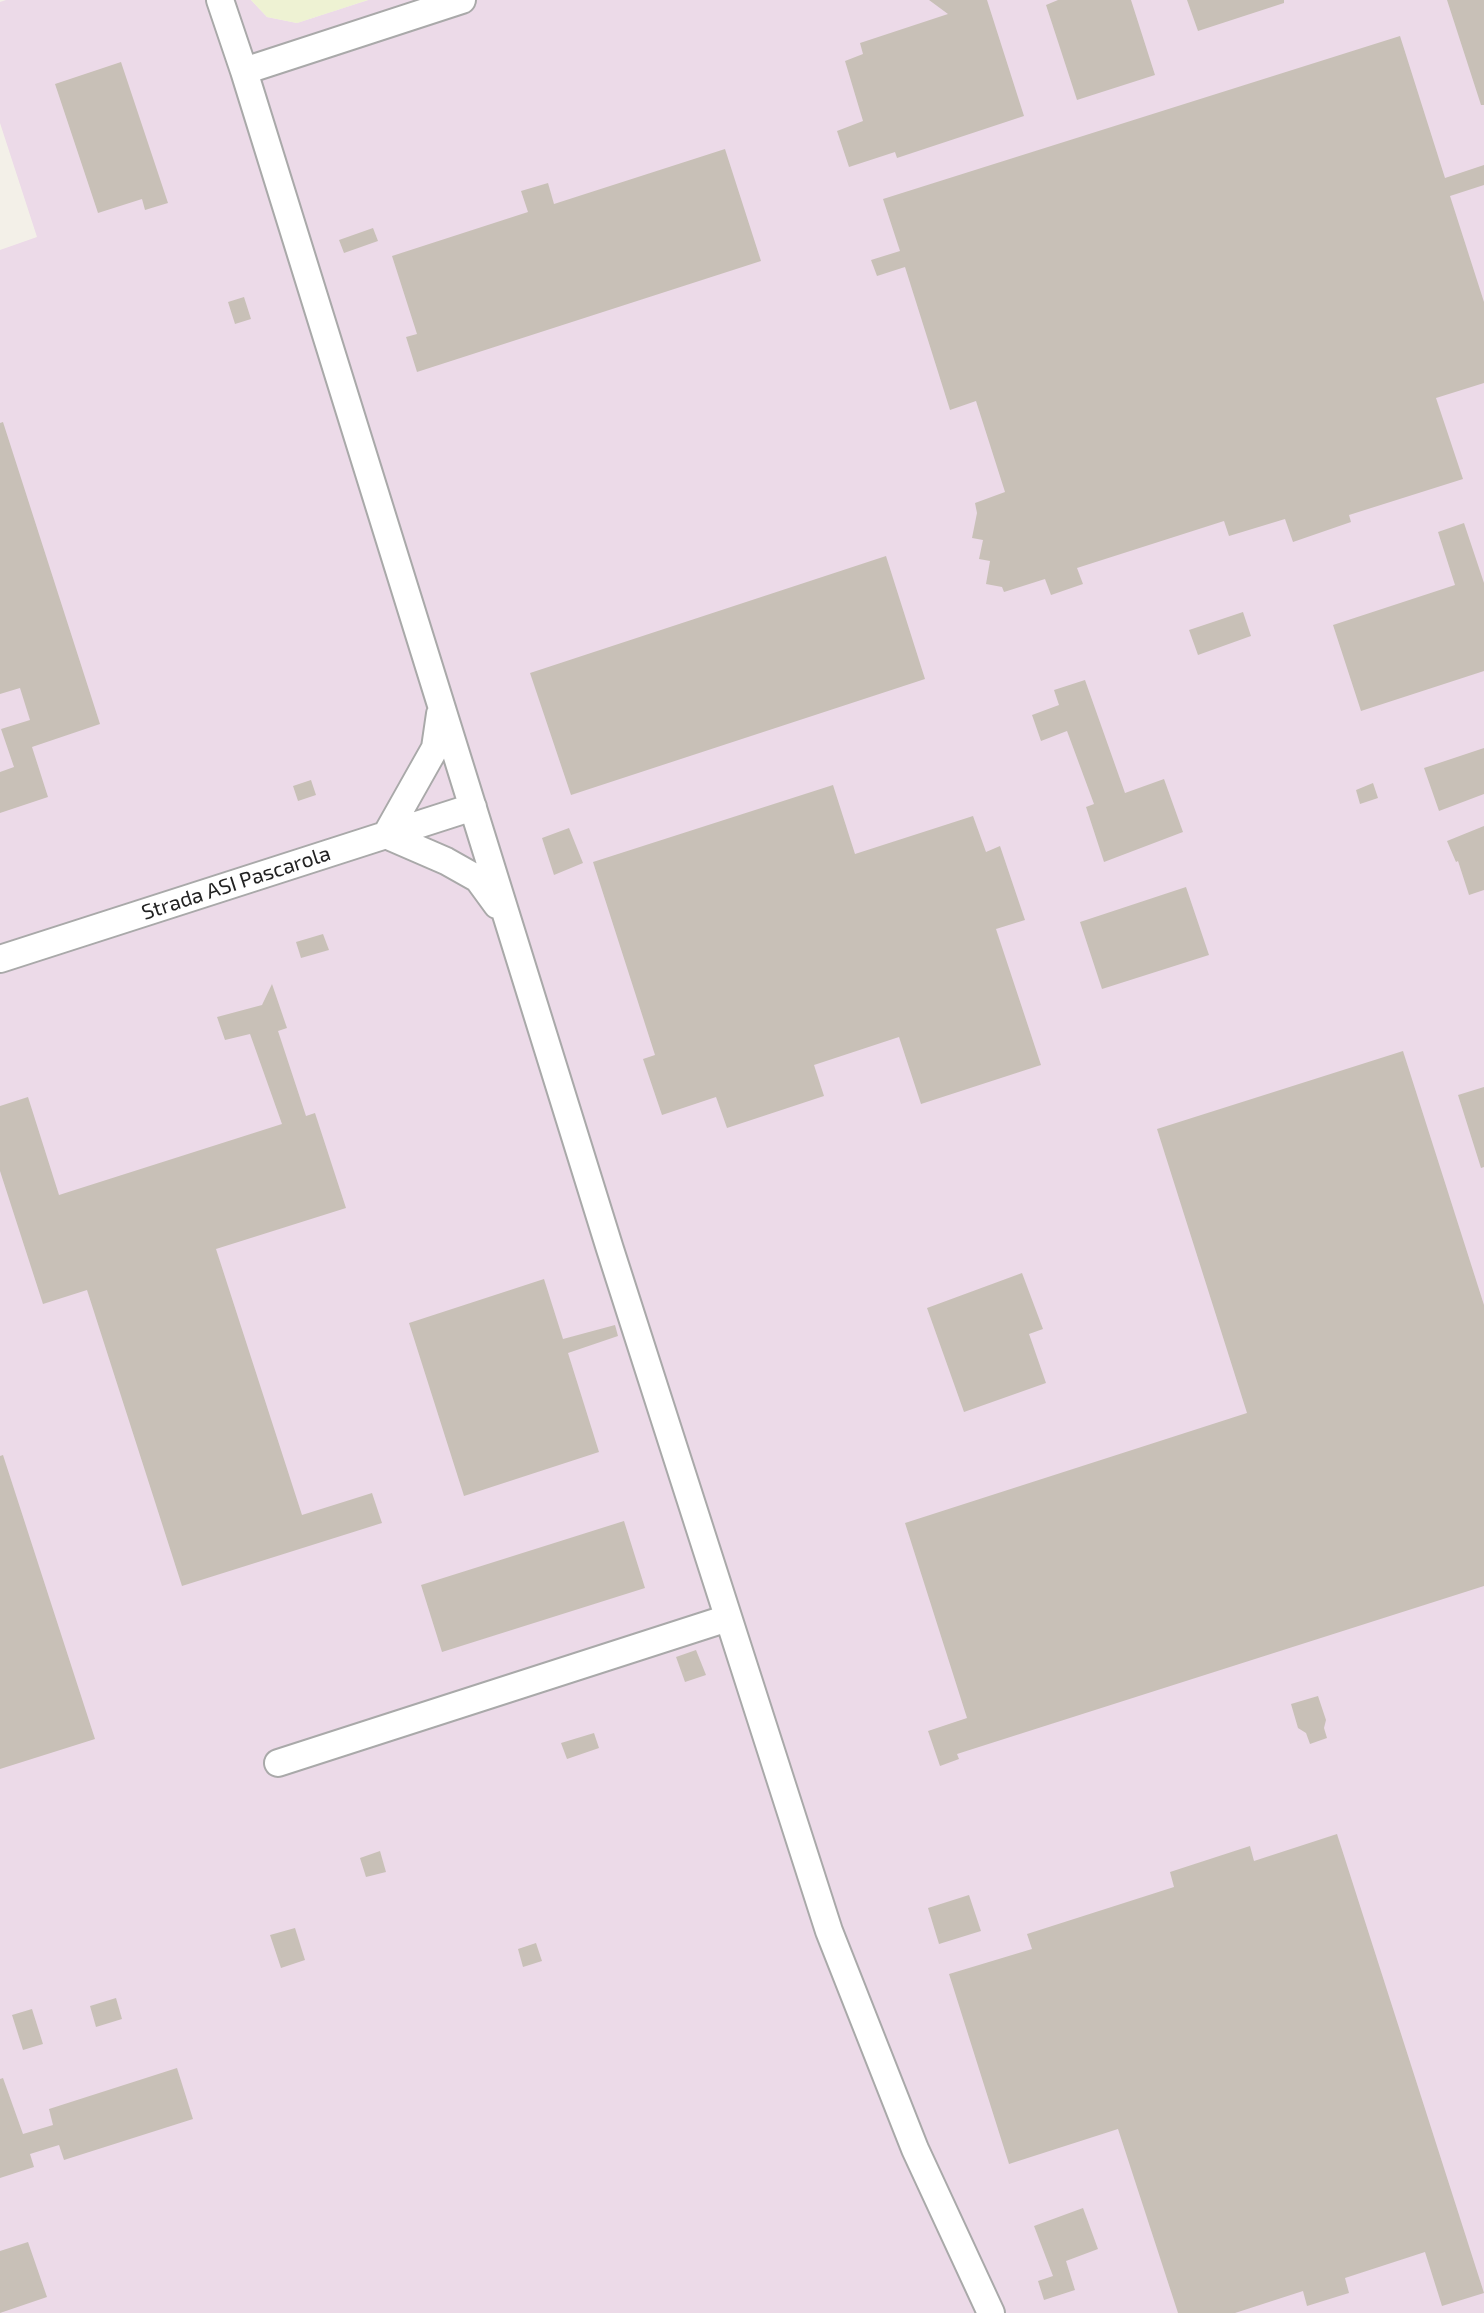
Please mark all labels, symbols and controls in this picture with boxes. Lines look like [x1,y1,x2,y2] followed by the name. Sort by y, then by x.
[138,841,334,925] street label: Strada ASI Pascarola

